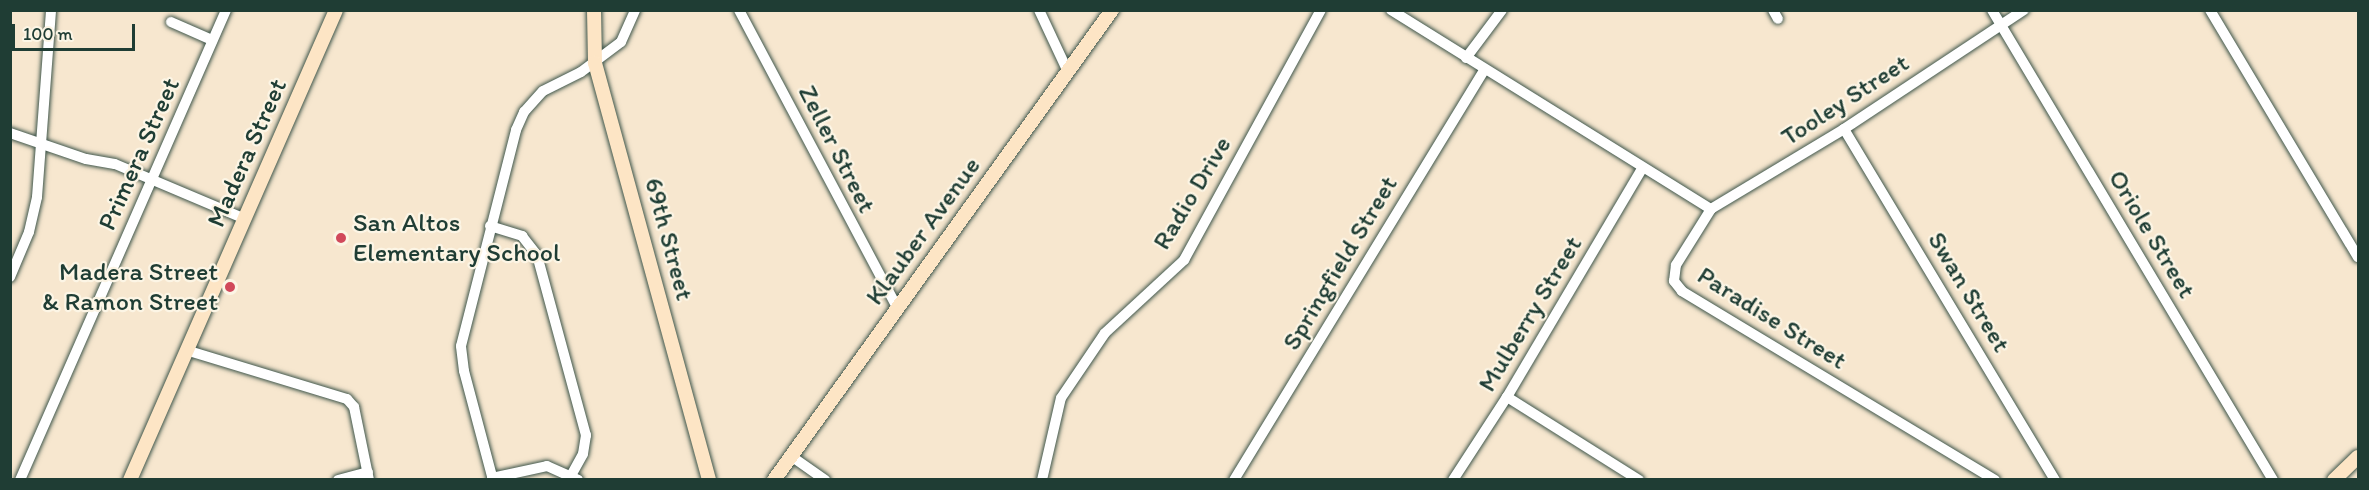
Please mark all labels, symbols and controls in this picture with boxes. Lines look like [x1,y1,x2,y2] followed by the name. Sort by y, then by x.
[15,12,138,50] scale bar
[23,23,73,45] text: 100 m
[1776,47,1914,153] street label: Tooley Street
[92,73,186,235] street label: Primera Street
[201,74,293,232] street label: Madera Street
[792,80,882,218] street label: Zeller Street
[1146,130,1238,256] street label: Radio Drive
[859,151,987,311] street label: Klauber Avenue
[2102,164,2202,304] street label: Oriole Street
[1276,170,1404,356] street label: Springfield Street
[638,175,700,303] street label: 69th Street
[353,207,560,268] place label: San Altos Elementary School
[1921,226,2017,358] street label: Swan Street
[334,231,348,245] marker: San Altos Elementary School
[1471,231,1589,397] street label: Mulberry Street
[43,256,218,318] place label: Madera Street & Ramon Street
[1692,260,1852,376] street label: Paradise Street
[223,280,237,294] marker: Madera Street & Ramon Street

